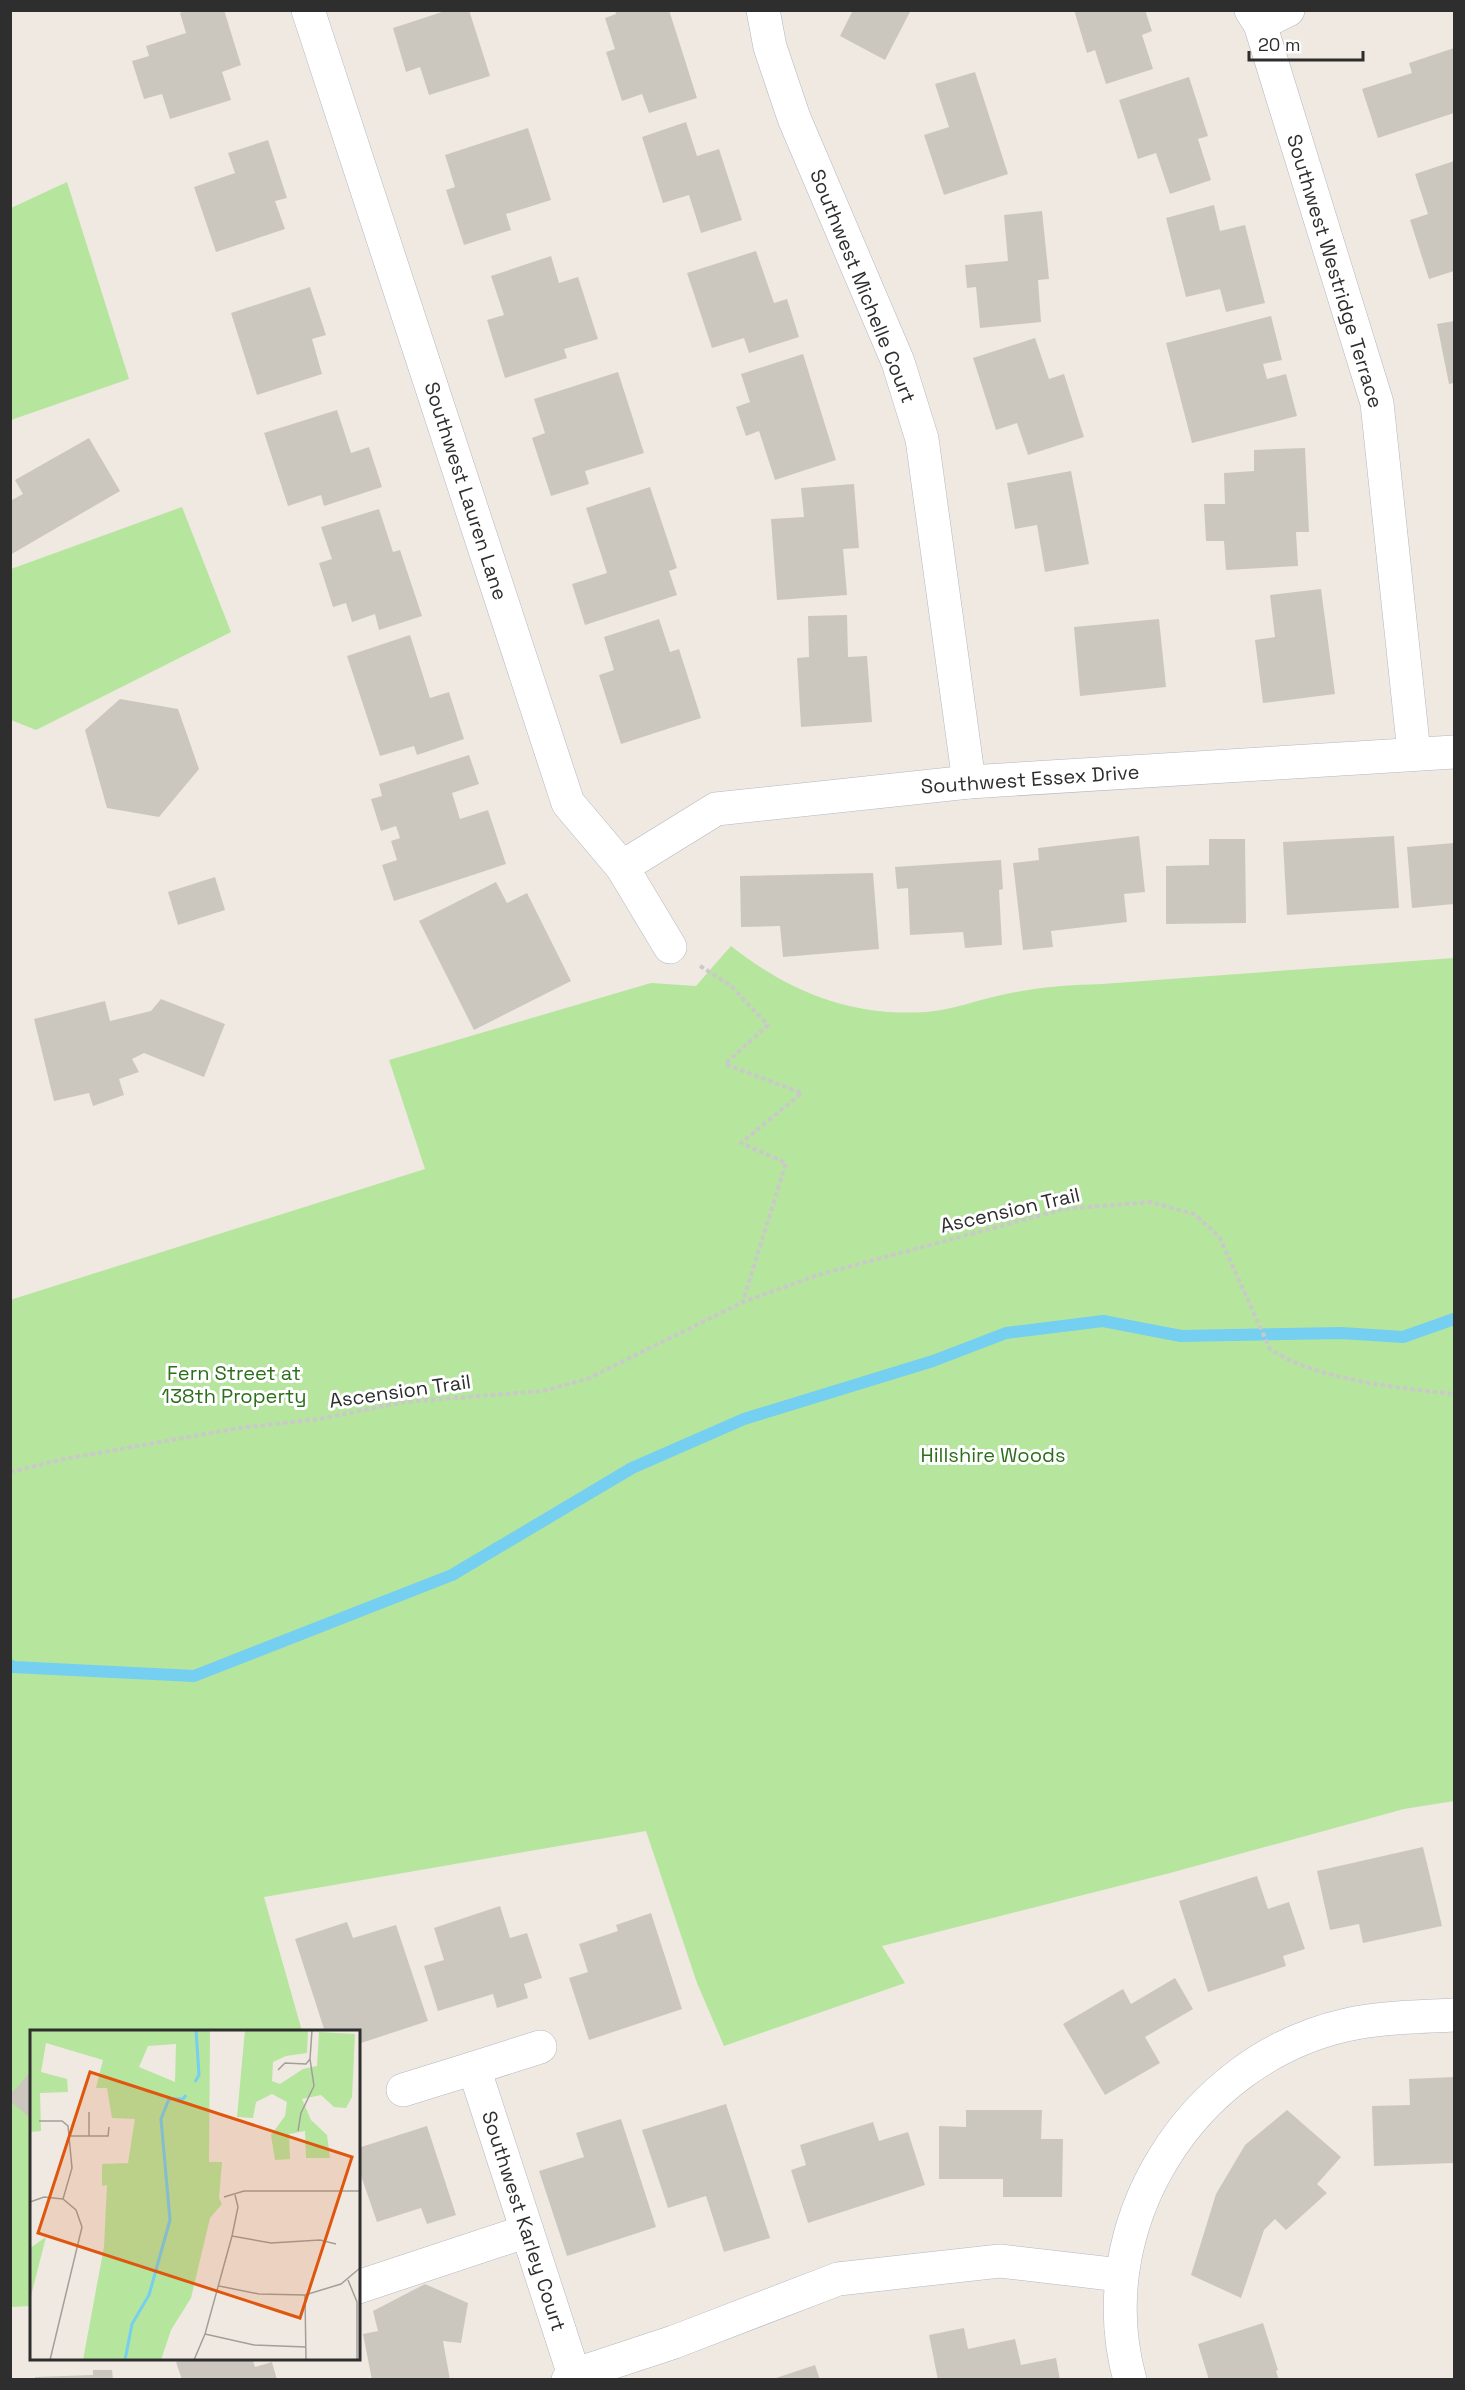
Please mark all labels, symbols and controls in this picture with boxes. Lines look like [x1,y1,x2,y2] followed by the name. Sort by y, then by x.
[1249,24,1363,62] scale bar
[1258,33,1301,56] text: 20 m
[1281,131,1389,411] street label: Southwest Westridge Terrace
[804,165,922,407] street label: Southwest Michelle Court
[418,379,514,603] street label: Southwest Lauren Lane
[920,758,1140,800] street label: Southwest Essex Drive
[938,1181,1082,1239] street label: Ascension Trail
[162,1360,306,1409] park label: Fern Street at 138th Property
[328,1368,472,1414] street label: Ascension Trail
[921,1442,1065,1468] park label: Hillshire Woods
[30,2030,360,2360] inset map
[476,2108,572,2334] street label: Southwest Karley Court

